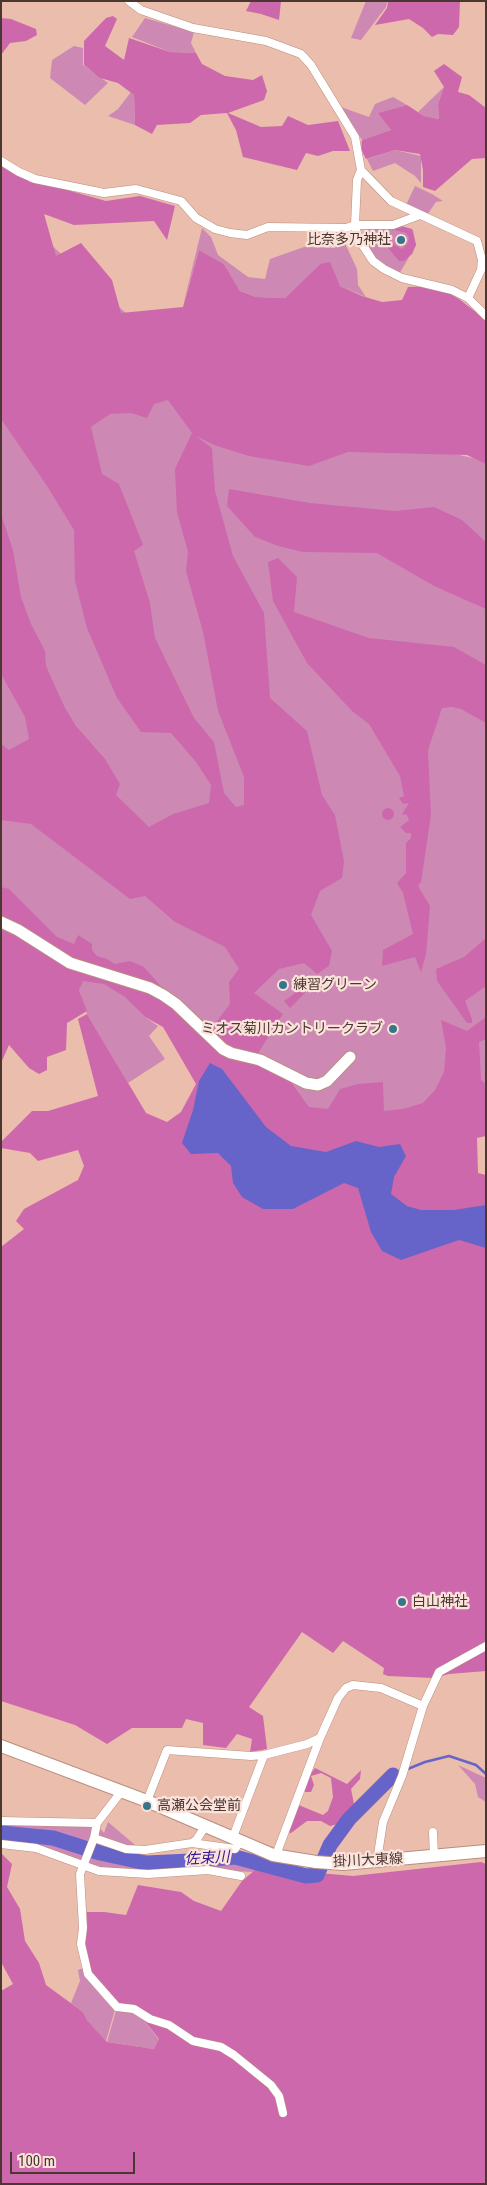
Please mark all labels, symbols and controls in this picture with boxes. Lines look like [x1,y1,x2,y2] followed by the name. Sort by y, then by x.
[307,232,391,248] place label: 比奈多乃神社
[395,234,407,246] marker: 比奈多乃神社
[293,977,377,993] place label: 練習グリーン
[277,979,289,991] marker: 練習グリーン
[201,1021,383,1037] place label: ミオス菊川カントリークラブ
[387,1023,399,1035] marker: ミオス菊川カントリークラブ
[412,1594,468,1610] place label: 白山神社
[396,1596,408,1608] marker: 白山神社
[157,1798,241,1814] place label: 高瀬公会堂前
[141,1800,153,1812] marker: 高瀬公会堂前
[184,1849,230,1869] water label: 佐束川
[333,1851,403,1871] street label: 掛川大東線
[12,2142,138,2174] scale bar
[18,2152,55,2170] text: 100 m

